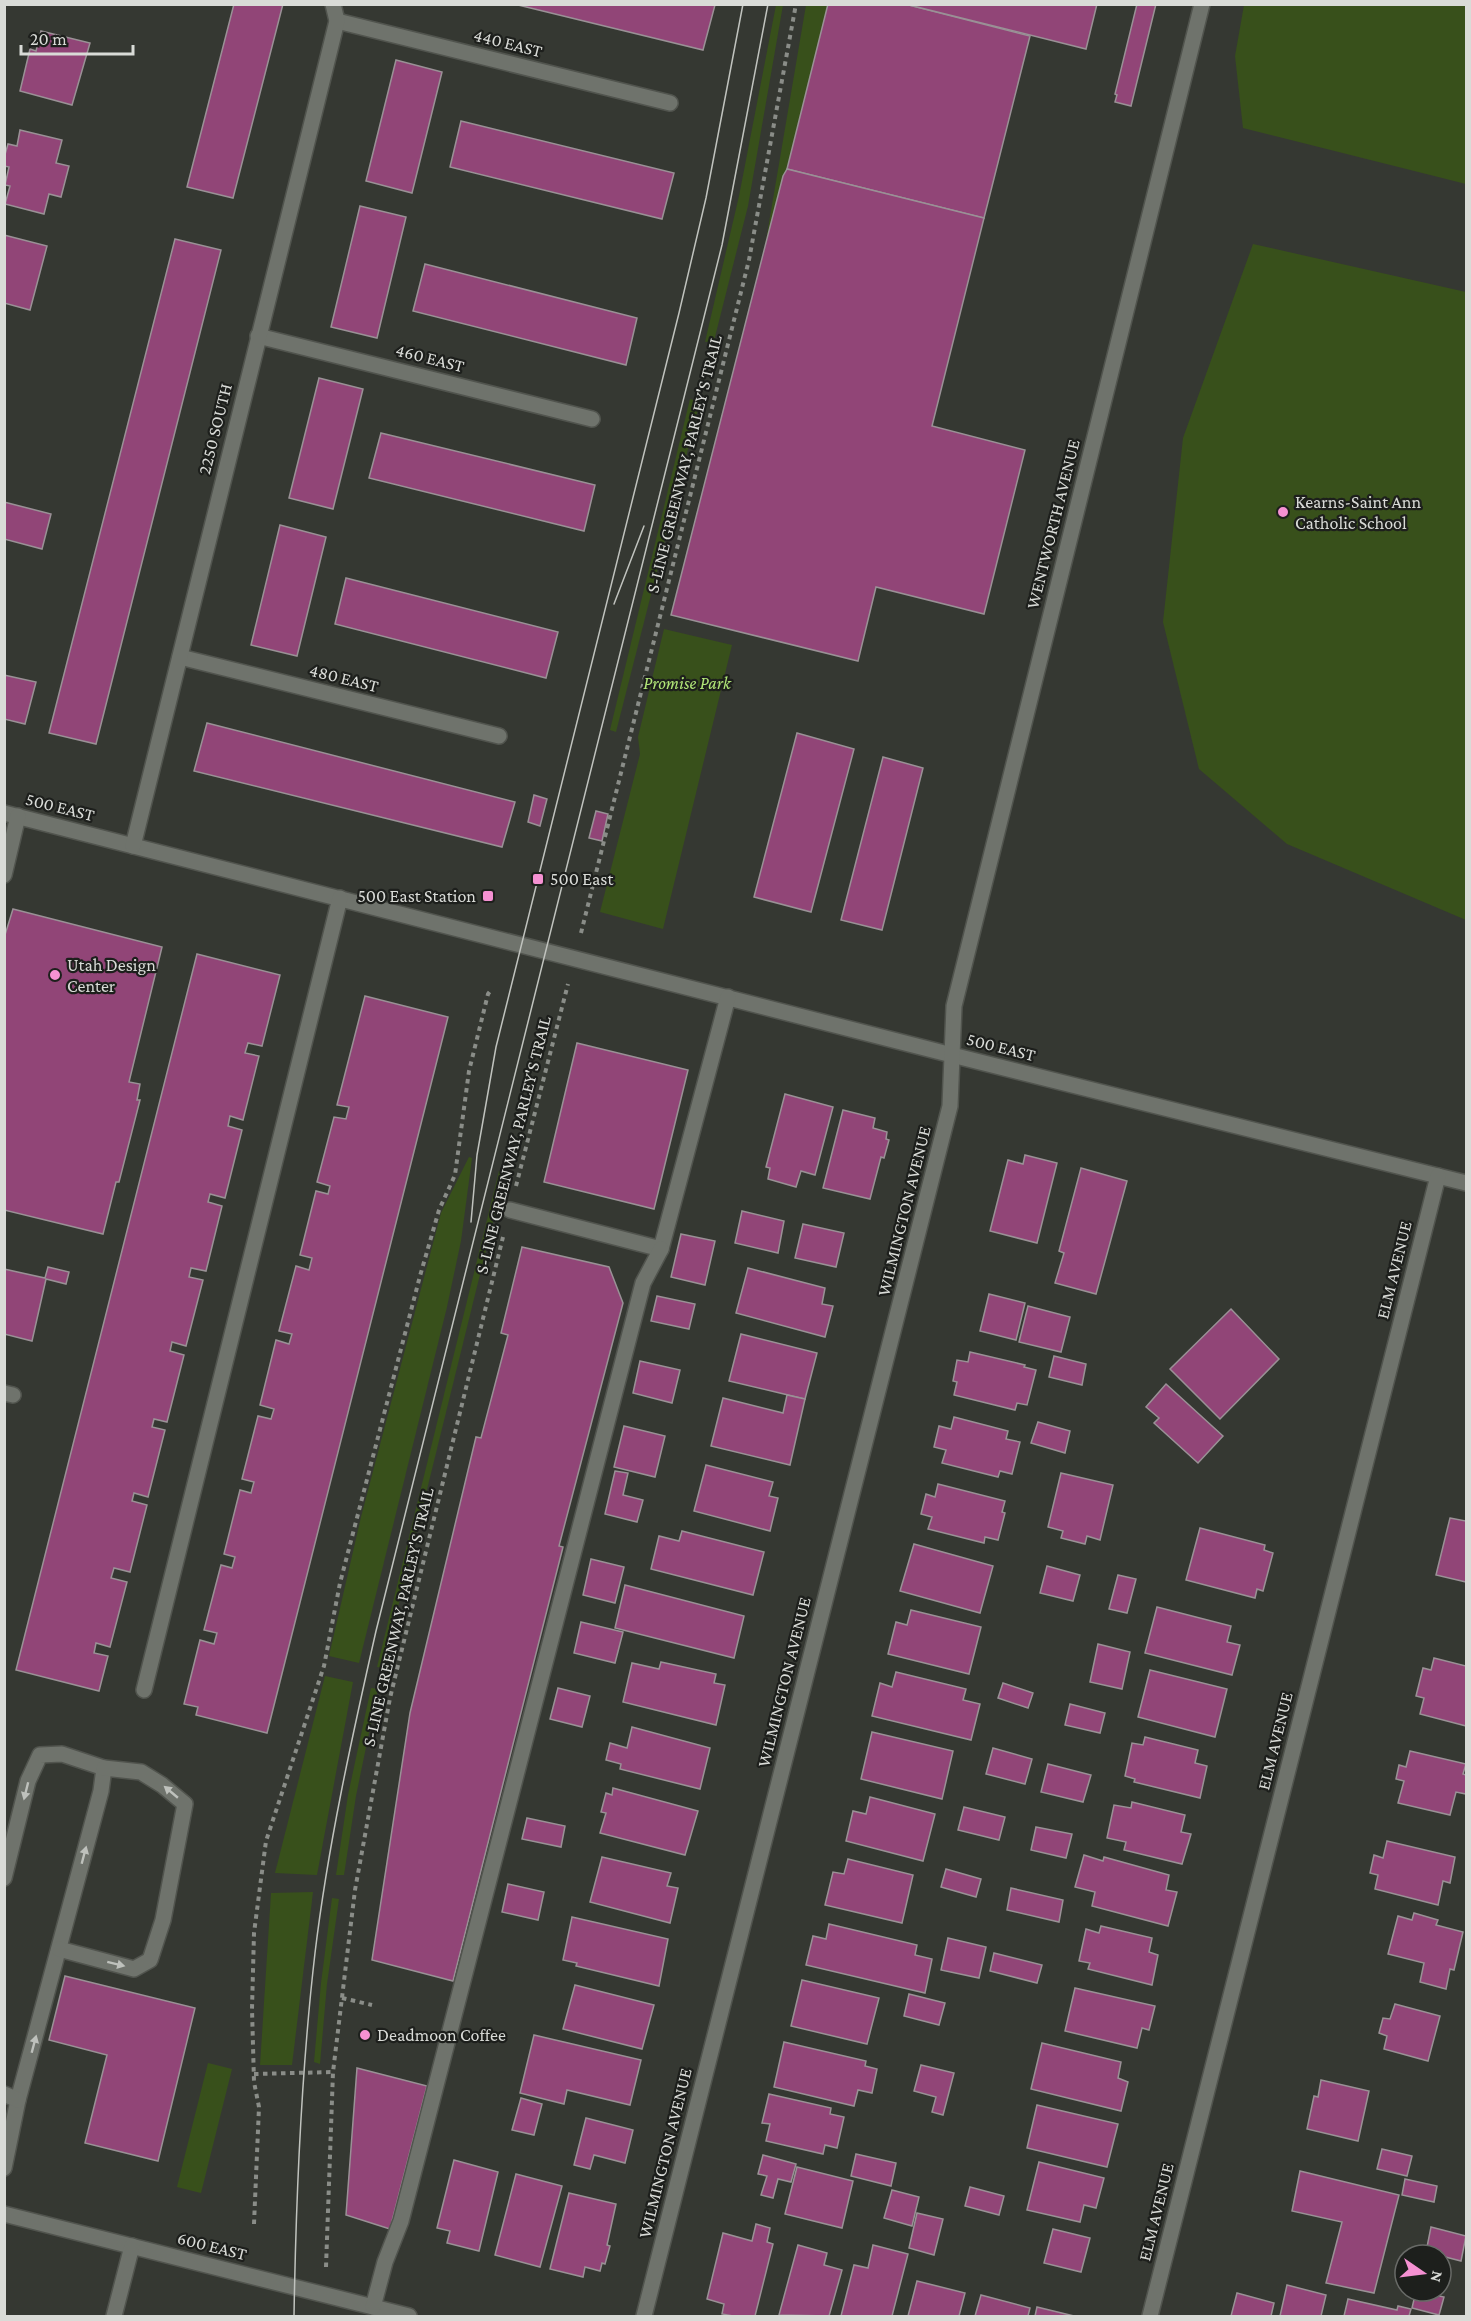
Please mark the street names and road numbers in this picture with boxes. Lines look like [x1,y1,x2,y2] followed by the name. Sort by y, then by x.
[472,25,545,61] street label: 440 EAST
[642,333,726,595] street label: S-LINE GREENWAY, PARLEY'S TRAIL
[394,340,467,376] street label: 460 EAST
[194,381,236,476] street label: 2250 SOUTH
[1022,437,1084,611] street label: WENTWORTH AVENUE
[307,660,381,696] street label: 480 EAST
[23,789,97,825] street label: 500 EAST
[471,1014,555,1276] street label: S-LINE GREENWAY, PARLEY'S TRAIL
[964,1029,1038,1065] street label: 500 EAST
[873,1124,935,1298] street label: WILMINGTON AVENUE
[1372,1219,1416,1321] street label: ELM AVENUE
[358,1486,438,1748] street label: S-LINE GREENWAY, PARLEY'S TRAIL
[753,1595,815,1769] street label: WILMINGTON AVENUE
[1253,1690,1297,1792] street label: ELM AVENUE
[634,2066,696,2240] street label: WILMINGTON AVENUE
[1134,2161,1178,2263] street label: ELM AVENUE
[175,2228,249,2264] street label: 600 EAST

